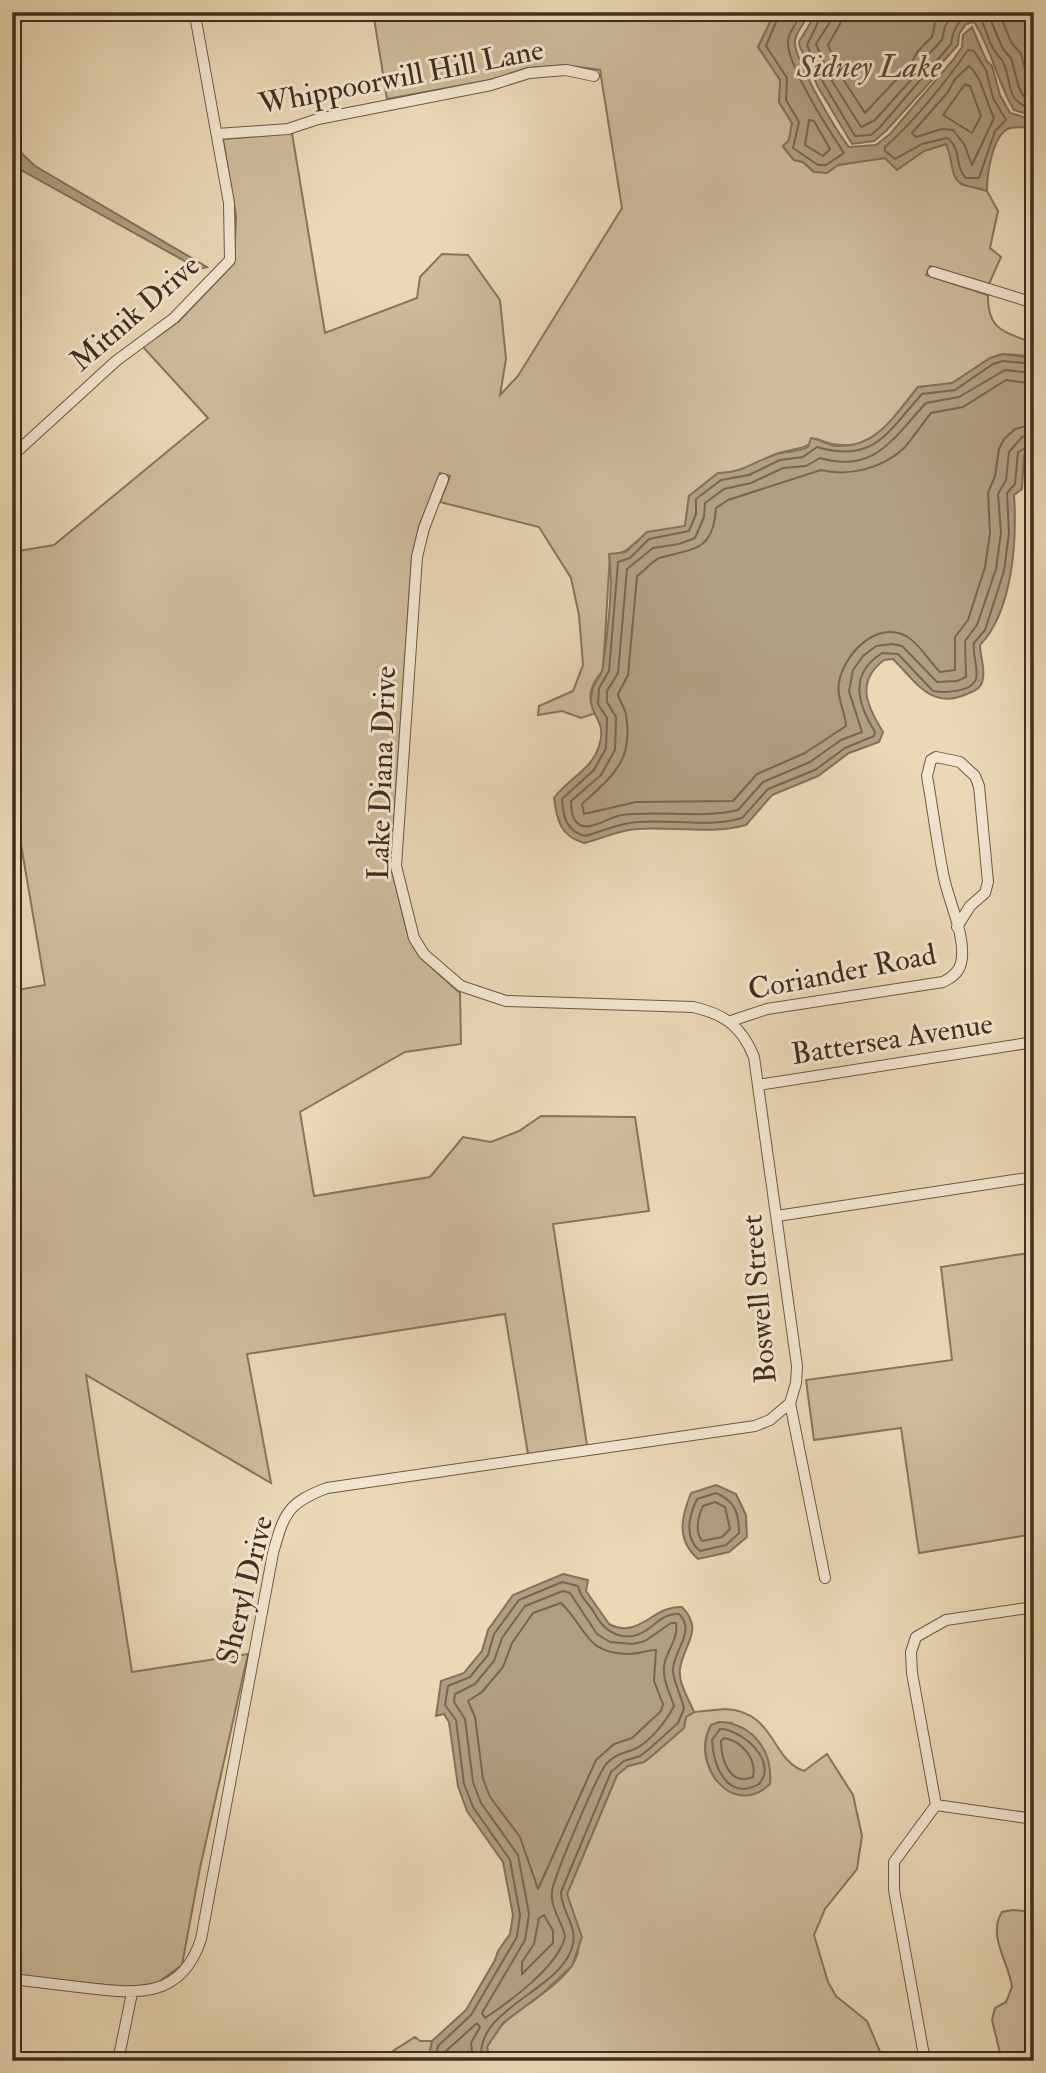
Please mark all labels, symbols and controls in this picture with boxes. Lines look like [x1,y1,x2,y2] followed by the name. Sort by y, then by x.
[254,31,547,123] street label: Whippoorwill Hill Lane
[796,47,942,87] water label: Sidney Lake
[63,247,207,379] street label: Mitnik Drive
[360,665,404,881] street label: Lake Diana Drive
[745,936,939,1008] street label: Coriander Road
[789,1005,995,1073] street label: Battersea Avenue
[733,1213,785,1385] street label: Boswell Street
[209,1512,281,1668] street label: Sheryl Drive

